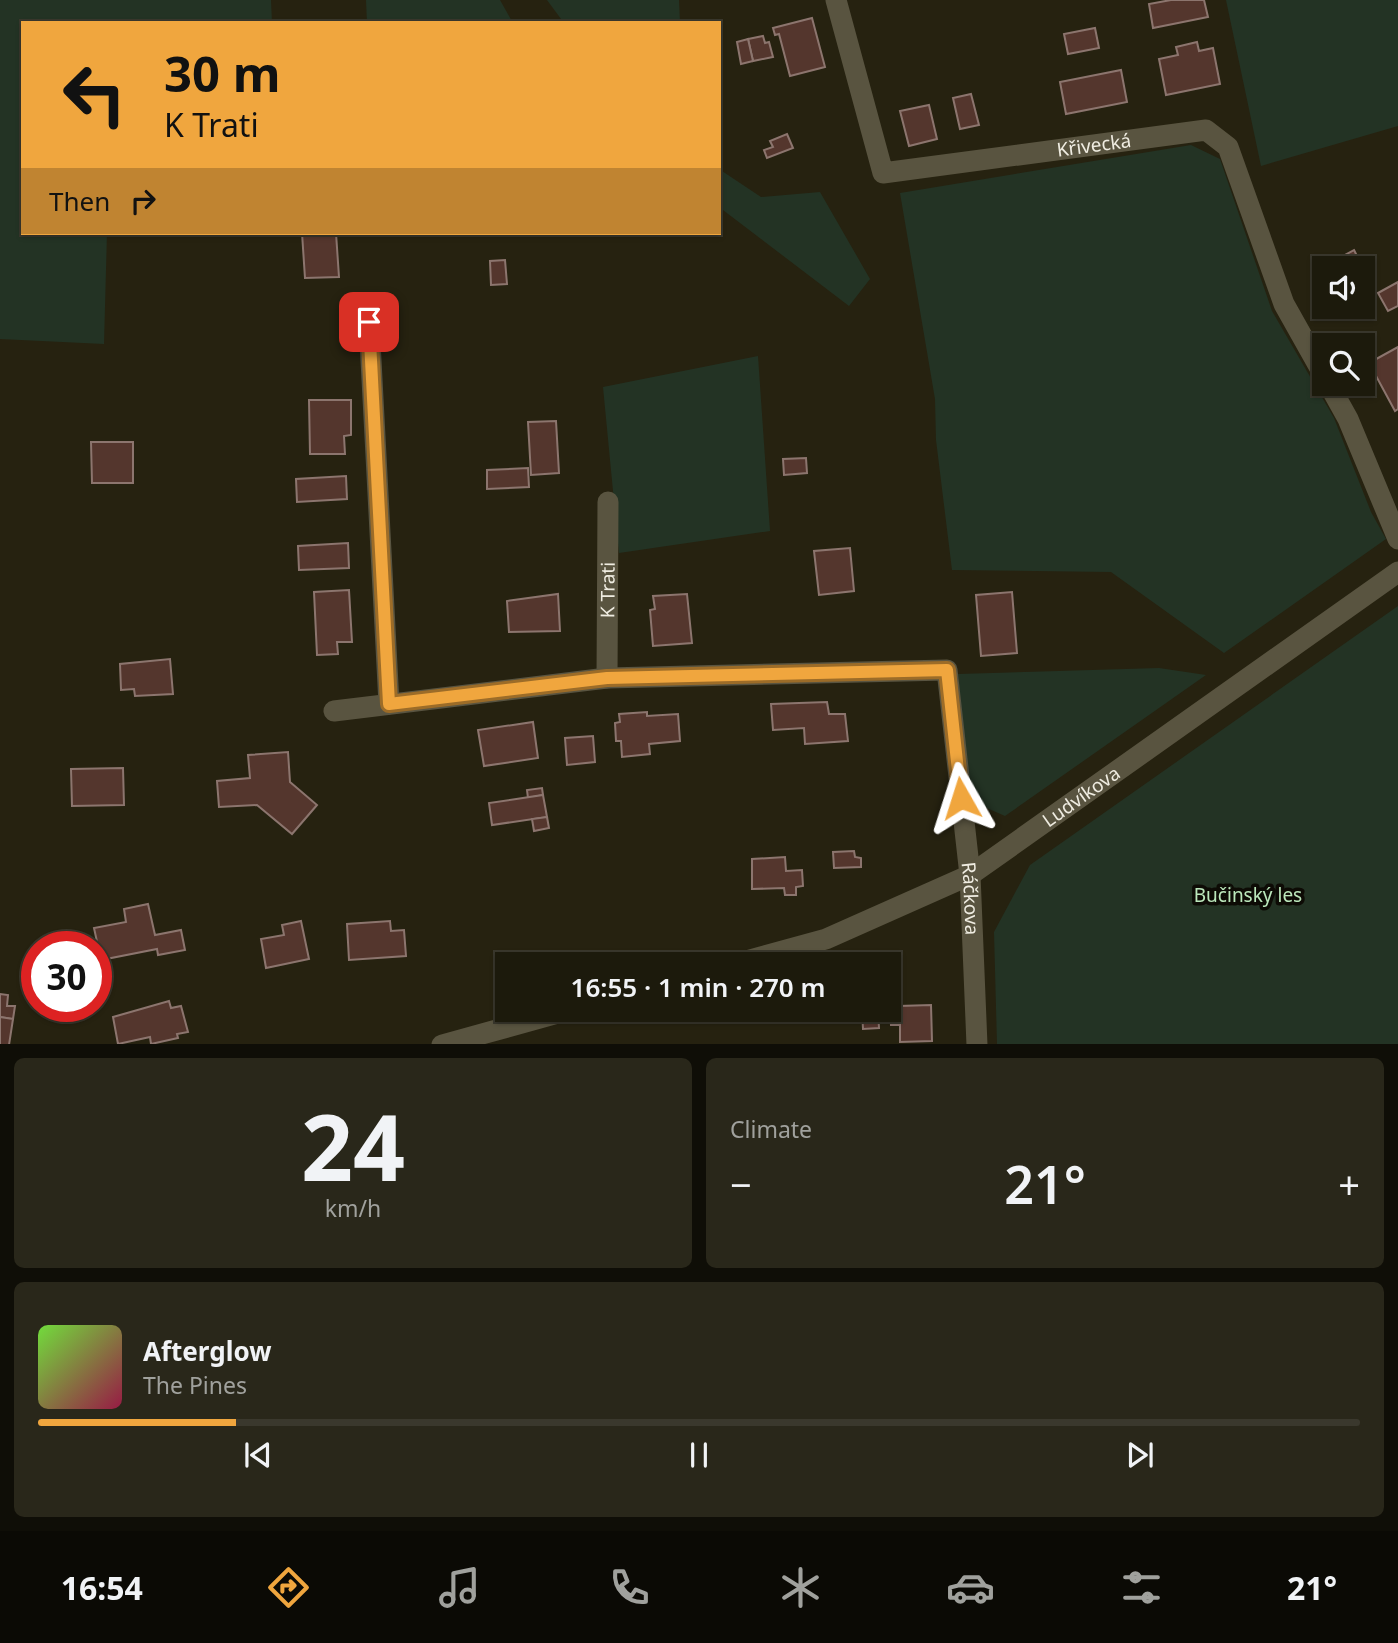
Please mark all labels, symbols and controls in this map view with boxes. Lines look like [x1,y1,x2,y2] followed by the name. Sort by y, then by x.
[164,40,281,106] text: 30 m
[49,49,140,140] icon: left
[164,103,259,146] text: K Trati
[1055,127,1133,163] street label: Křivecká
[124,182,162,220] icon: right
[49,183,110,219] text: Then
[1312,256,1375,396] map controls
[1312,256,1375,319] button: sound
[339,292,399,352] pin
[350,303,388,341] icon: arrive
[1312,333,1375,396] button: search
[594,562,621,618] street label: K Trati
[1037,760,1125,833] street label: Ludvíkova
[924,761,998,835] position arrow
[956,861,985,936] street label: Ráčkova
[1194,882,1302,908] park label: Bučinský les
[21,931,112,1022] speed limit sign: 30
[571,969,825,1005] text: 16:55 · 1 min · 270 m
[301,1084,405,1208] text: 24
[730,1113,812,1145] text: Climate
[1004,1148,1086,1219] text: 21°
[730,1158,752,1210] text: −
[1338,1158,1360,1210] text: +
[325,1192,381,1224] text: km/h
[143,1333,271,1369] text: Afterglow
[143,1369,247,1401] text: The Pines
[239,1436,277,1474] icon: previous
[680,1436,718,1474] icon: pause
[1121,1436,1159,1474] icon: next
[264,1563,313,1612] icon: directions
[435,1563,484,1612] icon: music
[605,1563,654,1612] icon: phone
[776,1563,825,1612] icon: climate
[946,1563,995,1612] icon: car
[1117,1563,1166,1612] icon: filters
[61,1566,143,1609] text: 16:54
[1287,1566,1337,1609] text: 21°

